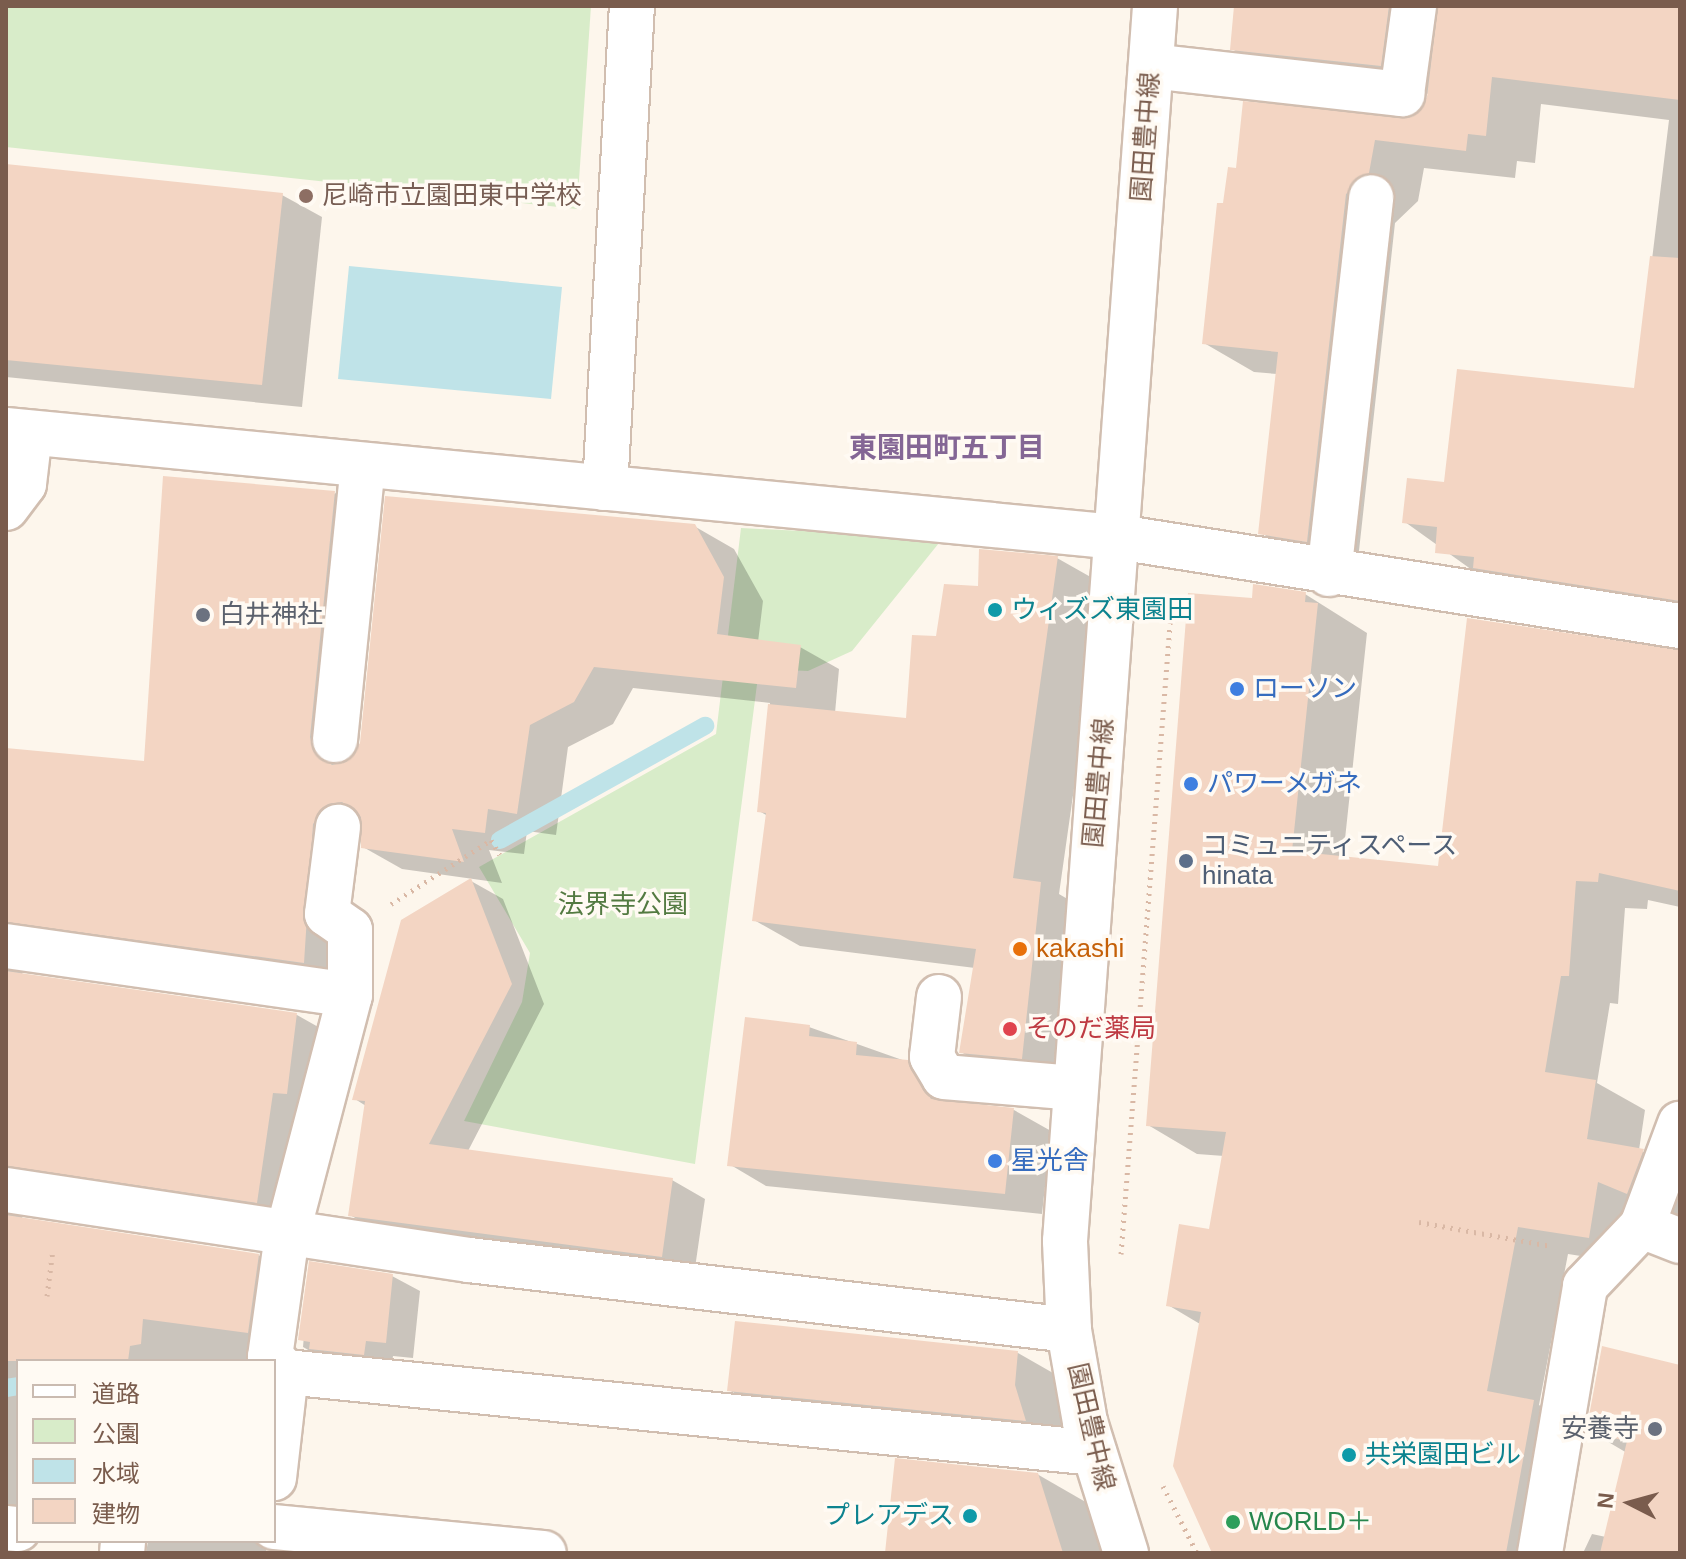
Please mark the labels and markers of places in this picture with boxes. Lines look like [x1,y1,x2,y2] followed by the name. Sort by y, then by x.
[322,180,582,212] place label: 尼崎市立園田東中学校
[297,187,315,205] marker: 尼崎市立園田東中学校
[1011,594,1193,626] place label: ウィズズ東園田
[219,599,323,631] place label: 白井神社
[986,601,1004,619] marker: ウィズズ東園田
[194,606,212,624] marker: 白井神社
[1253,673,1357,705] place label: ローソン
[1228,680,1246,698] marker: ローソン
[1207,768,1363,800] place label: パワーメガネ
[1182,775,1200,793] marker: パワーメガネ
[1202,830,1462,892] place label: コミュニティスペース hinata
[1177,852,1195,870] marker: コミュニティスペース hinata
[1036,933,1124,965] place label: kakashi
[1011,940,1029,958] marker: kakashi
[1026,1013,1156,1045] place label: そのだ薬局
[1001,1020,1019,1038] marker: そのだ薬局
[1011,1145,1089,1177] place label: 星光舎
[986,1152,1004,1170] marker: 星光舎
[1561,1413,1639,1445] place label: 安養寺
[1646,1420,1664,1438] marker: 安養寺
[1365,1439,1521,1471] place label: 共栄園田ビル
[1340,1446,1358,1464] marker: 共栄園田ビル
[824,1500,954,1532] place label: プレアデス
[1249,1506,1372,1538] place label: WORLD＋
[961,1507,979,1525] marker: プレアデス
[1224,1513,1242,1531] marker: WORLD＋

